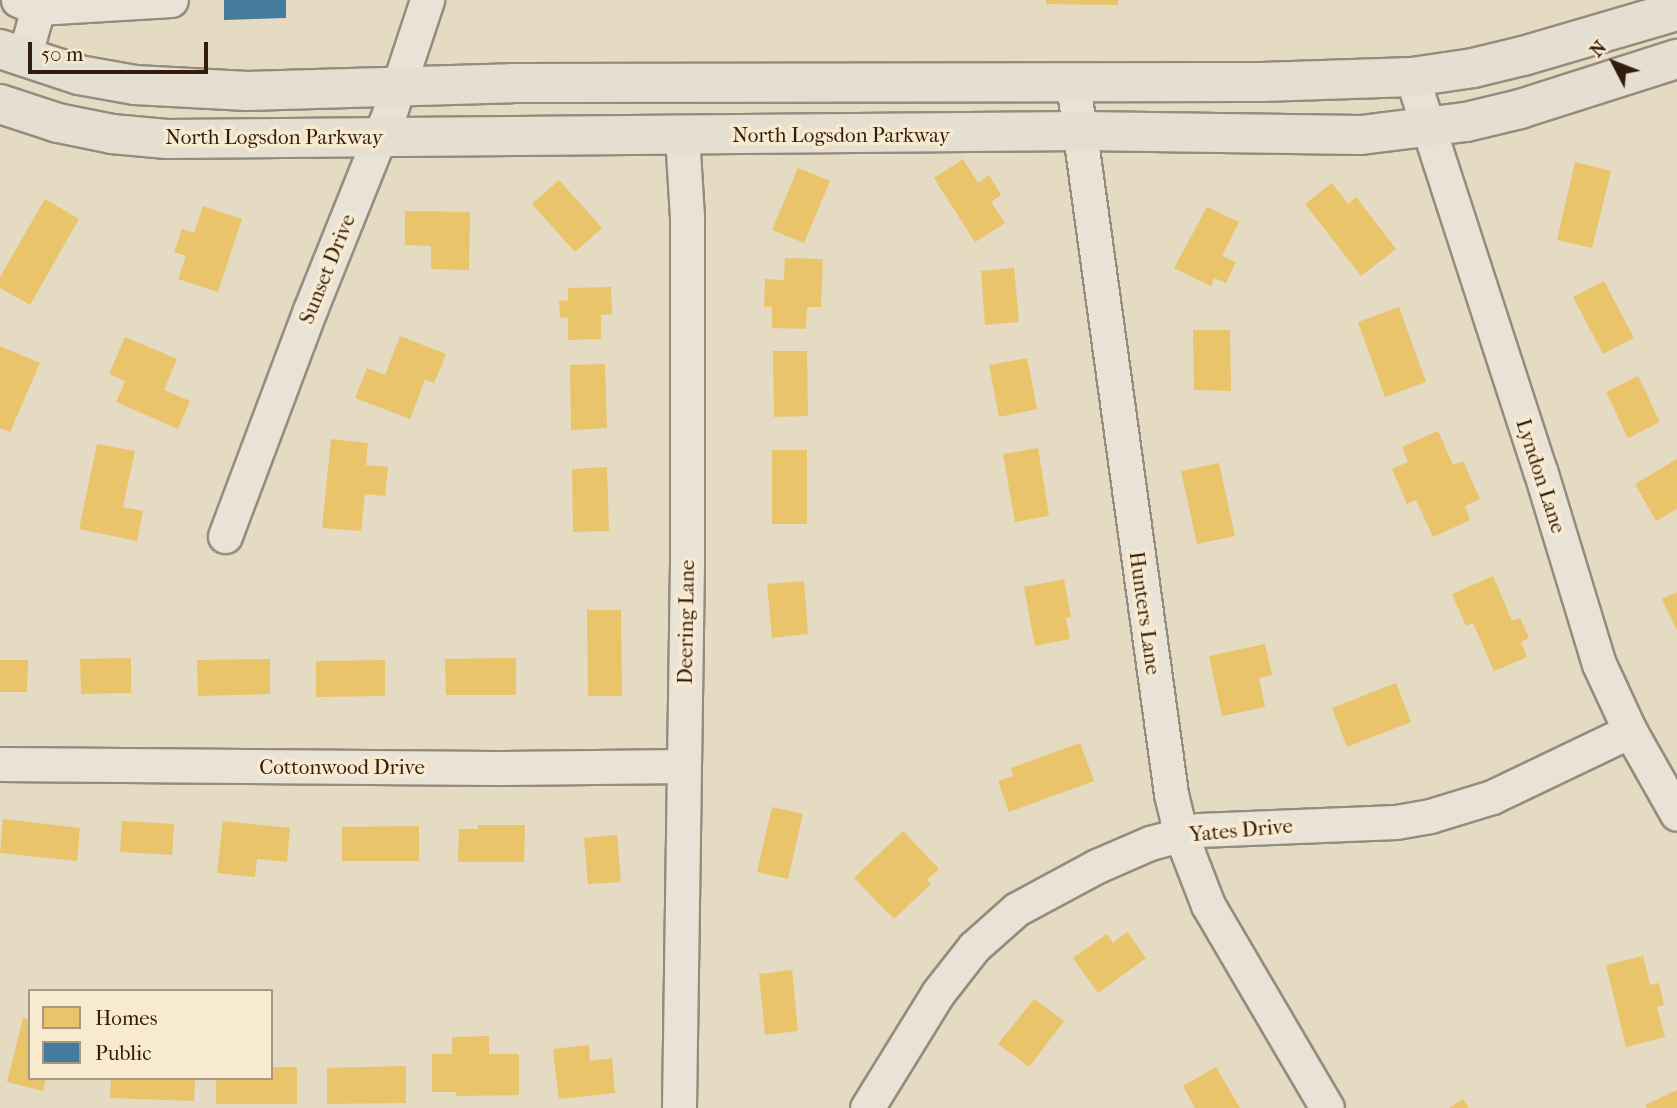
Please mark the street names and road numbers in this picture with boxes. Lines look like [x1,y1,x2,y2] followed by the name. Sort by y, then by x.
[732,122,950,148] street label: North Logsdon Parkway
[165,124,383,150] street label: North Logsdon Parkway
[294,210,360,328] street label: Sunset Drive
[1511,416,1571,536] street label: Lyndon Lane
[1124,550,1166,676] street label: Hunters Lane
[672,559,700,685] street label: Deering Lane
[259,754,425,780] street label: Cottonwood Drive
[1188,813,1294,847] street label: Yates Drive

